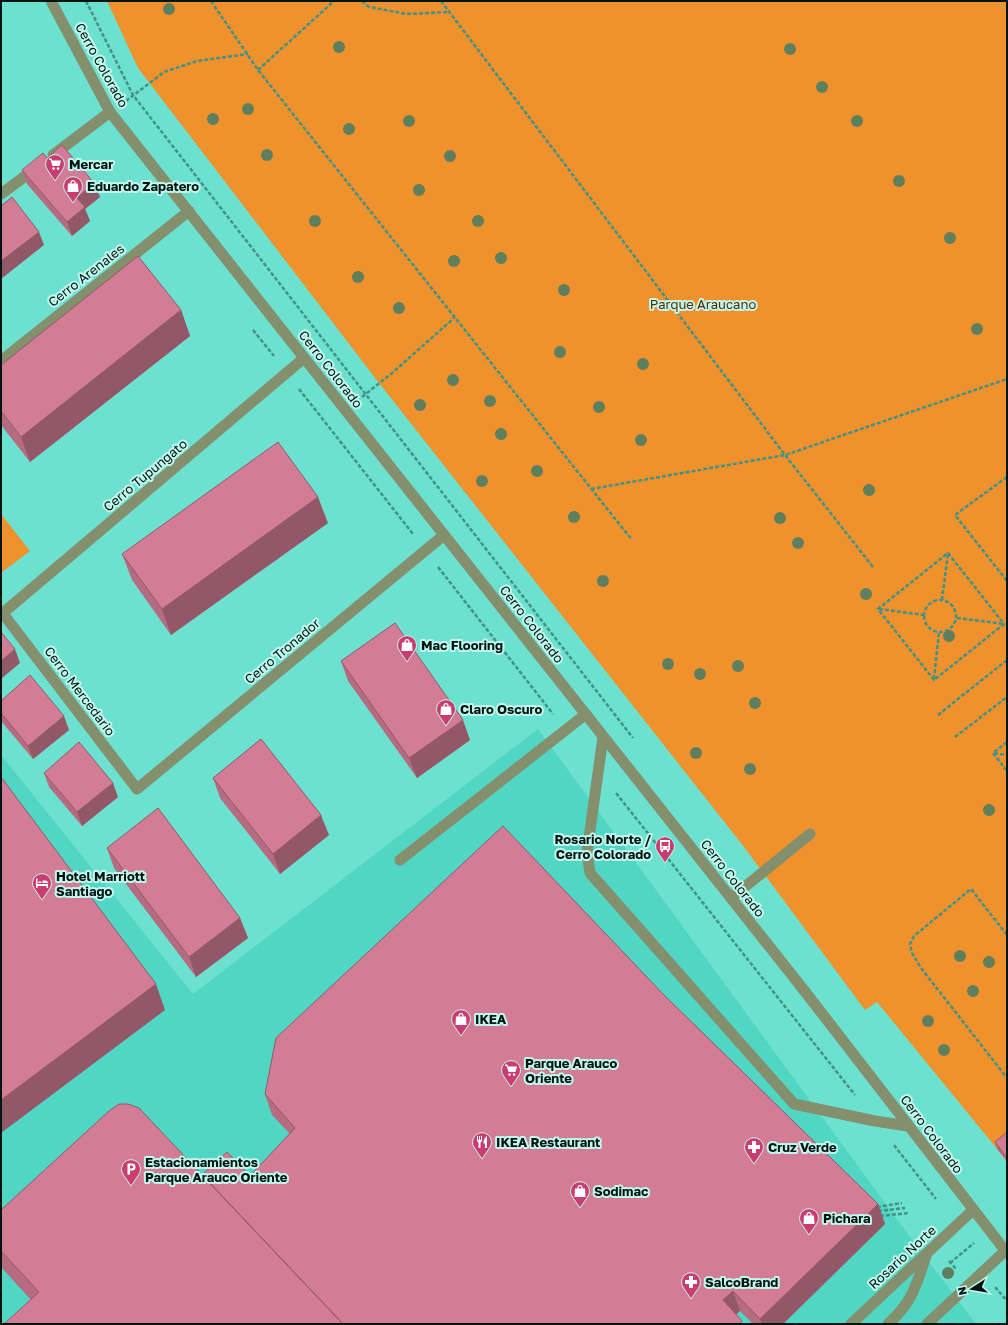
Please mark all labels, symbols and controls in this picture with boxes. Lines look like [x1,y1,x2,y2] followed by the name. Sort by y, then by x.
[72,20,132,110] street label: Cerro Colorado
[44,153,66,181] supermarket icon: Mercar
[69,156,113,172] place label: Mercar
[62,175,84,203] shop icon: Eduardo Zapatero
[87,178,199,194] place label: Eduardo Zapatero
[45,240,127,310] street label: Cerro Arenales
[650,296,756,312] park label: Parque Araucano
[296,327,366,411] street label: Cerro Colorado
[100,435,190,515] street label: Cerro Tupungato
[497,582,567,666] street label: Cerro Colorado
[241,615,323,687] street label: Cerro Tronador
[396,634,418,662] shop icon: Mac Flooring
[421,637,503,653] place label: Mac Flooring
[41,643,119,739] street label: Cerro Mercedario
[435,698,457,726] shop icon: Claro Oscuro
[460,701,542,717] place label: Claro Oscuro
[554,831,652,862] place label: Rosario Norte / Cerro Colorado
[654,835,676,863] bus stop icon: Rosario Norte / Cerro Colorado
[698,836,768,920] street label: Cerro Colorado
[56,868,145,899] place label: Hotel Marriott Santiago
[31,872,53,900] hotel icon: Hotel Marriott Santiago
[450,1008,472,1036] shop icon: IKEA
[475,1011,507,1027] place label: IKEA
[525,1055,617,1086] place label: Parque Arauco Oriente
[500,1059,522,1087] supermarket icon: Parque Arauco Oriente
[897,1092,967,1177] street label: Cerro Colorado
[471,1131,493,1159] restaurant icon: IKEA Restaurant
[496,1134,600,1150] place label: IKEA Restaurant
[743,1136,765,1164] pharmacy icon: Cruz Verde
[768,1139,837,1155] place label: Cruz Verde
[145,1154,288,1185] place label: Estacionamientos Parque Arauco Oriente
[120,1158,142,1186] parking icon: Estacionamientos Parque Arauco Oriente
[569,1180,591,1208] shop icon: Sodimac
[594,1183,649,1199] place label: Sodimac
[798,1207,820,1235] shop icon: Pichara
[823,1210,871,1226] place label: Pichara
[865,1222,939,1292] street label: Rosario Norte
[952,1269,992,1309] north arrow
[680,1271,702,1299] pharmacy icon: SalcoBrand
[705,1274,778,1290] place label: SalcoBrand
[955,1286,969,1297] text: N

